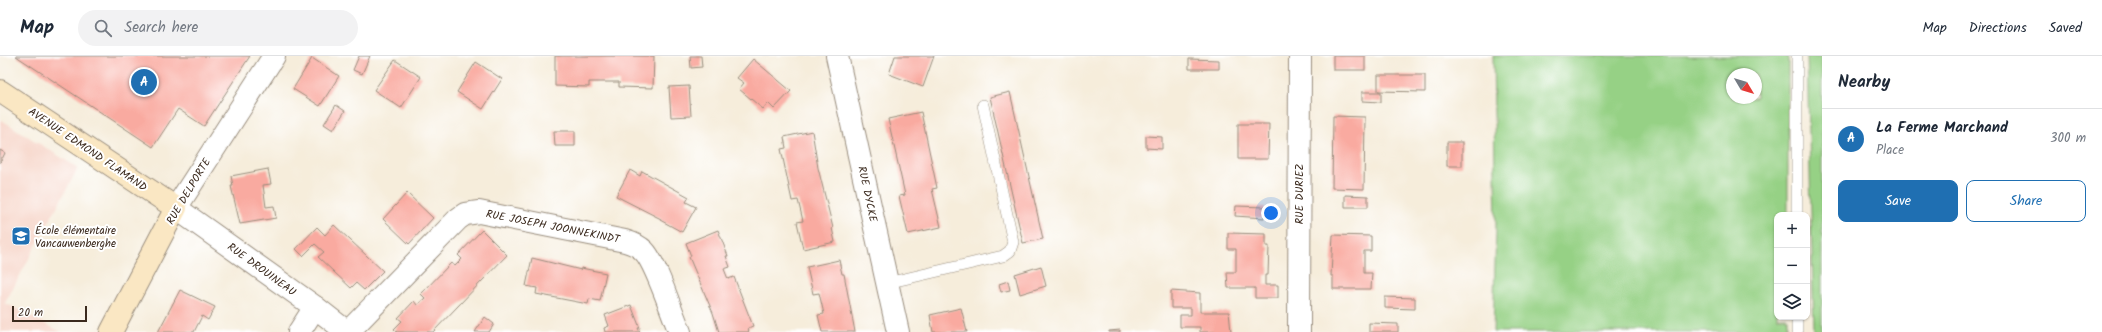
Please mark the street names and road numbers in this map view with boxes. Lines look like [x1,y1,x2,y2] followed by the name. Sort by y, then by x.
[24,103,151,196] street label: AVENUE EDMOND FLAMAND
[162,154,216,228] street label: RUE DELPORTE
[1291,164,1309,224] street label: RUE DURIEZ
[852,165,882,224] street label: RUE DYCKE
[484,205,622,249] street label: RUE JOSEPH JOONNEKINDT
[223,239,300,301] street label: RUE DROUINEAU

